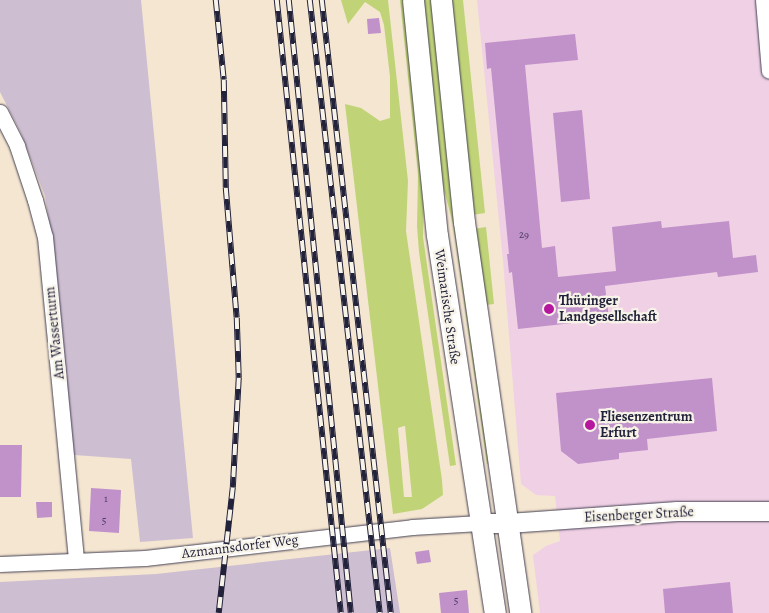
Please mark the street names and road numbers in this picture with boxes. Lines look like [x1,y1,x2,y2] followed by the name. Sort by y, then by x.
[431,248,463,366] street label: Weimarische Straße
[42,286,68,380] street label: Am Wasserturm
[584,504,694,526] street label: Eisenberger Straße
[181,532,299,562] street label: Azmannsdorfer Weg

